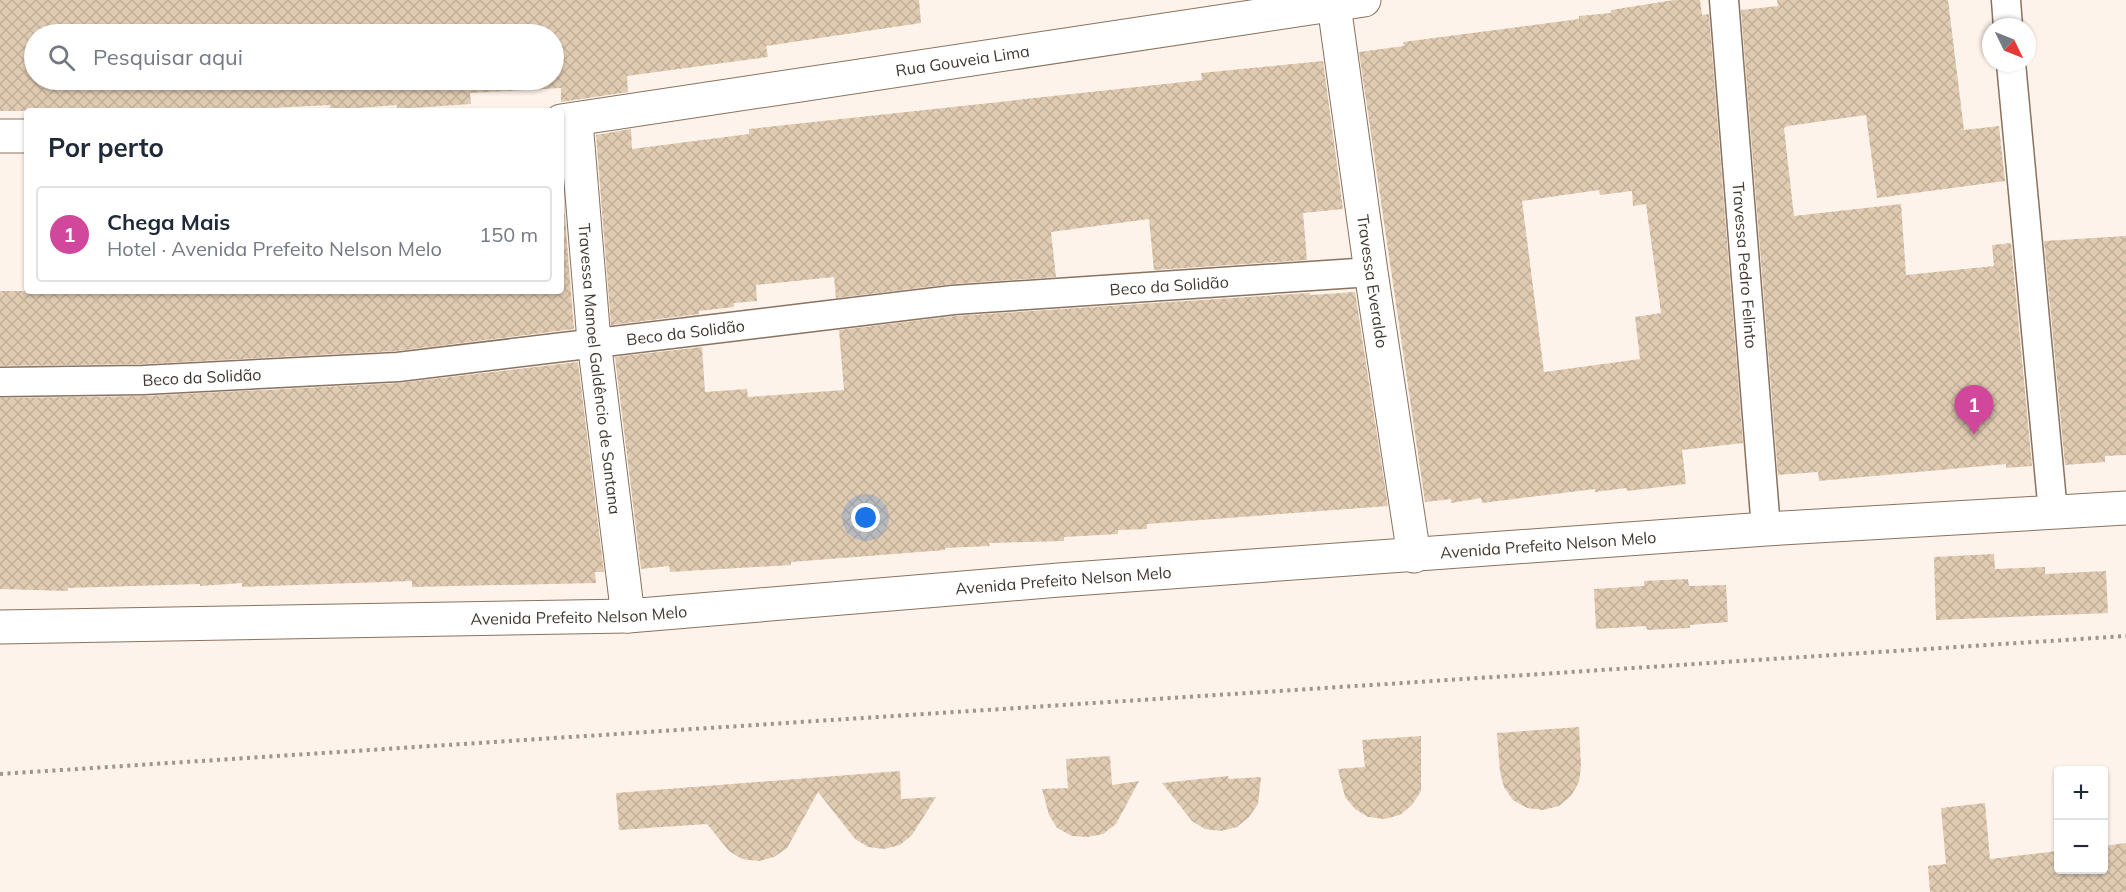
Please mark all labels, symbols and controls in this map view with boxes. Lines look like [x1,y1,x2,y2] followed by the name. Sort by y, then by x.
[1982,18,2036,72] north arrow
[24,24,564,90] search box
[45,41,78,74] icon: search
[894,41,1031,80] street label: Rua Gouveia Lima
[93,43,243,71] text: Pesquisar aqui
[48,131,164,164] text: Por perto
[1728,181,1762,349] street label: Travessa Pedro Felinto
[107,208,230,236] text: Chega Mais
[1353,213,1392,349] street label: Travessa Everaldo
[64,222,76,247] text: 1
[479,222,538,247] text: 150 m
[574,222,625,516] street label: Travessa Manoel Galdêncio de Santana
[107,236,442,261] text: Hotel · Avenida Prefeito Nelson Melo
[1109,272,1229,299] street label: Beco da Solidão
[625,315,746,349] street label: Beco da Solidão
[142,364,262,390] street label: Beco da Solidão
[1954,386,1994,435] pin: 1
[851,503,880,532] your location
[1439,527,1657,562] street label: Avenida Prefeito Nelson Melo
[954,562,1172,599] street label: Avenida Prefeito Nelson Melo
[470,601,688,629] street label: Avenida Prefeito Nelson Melo
[2054,766,2108,874] map controls
[2054,766,2108,820] button: +
[2054,820,2108,874] button: −

